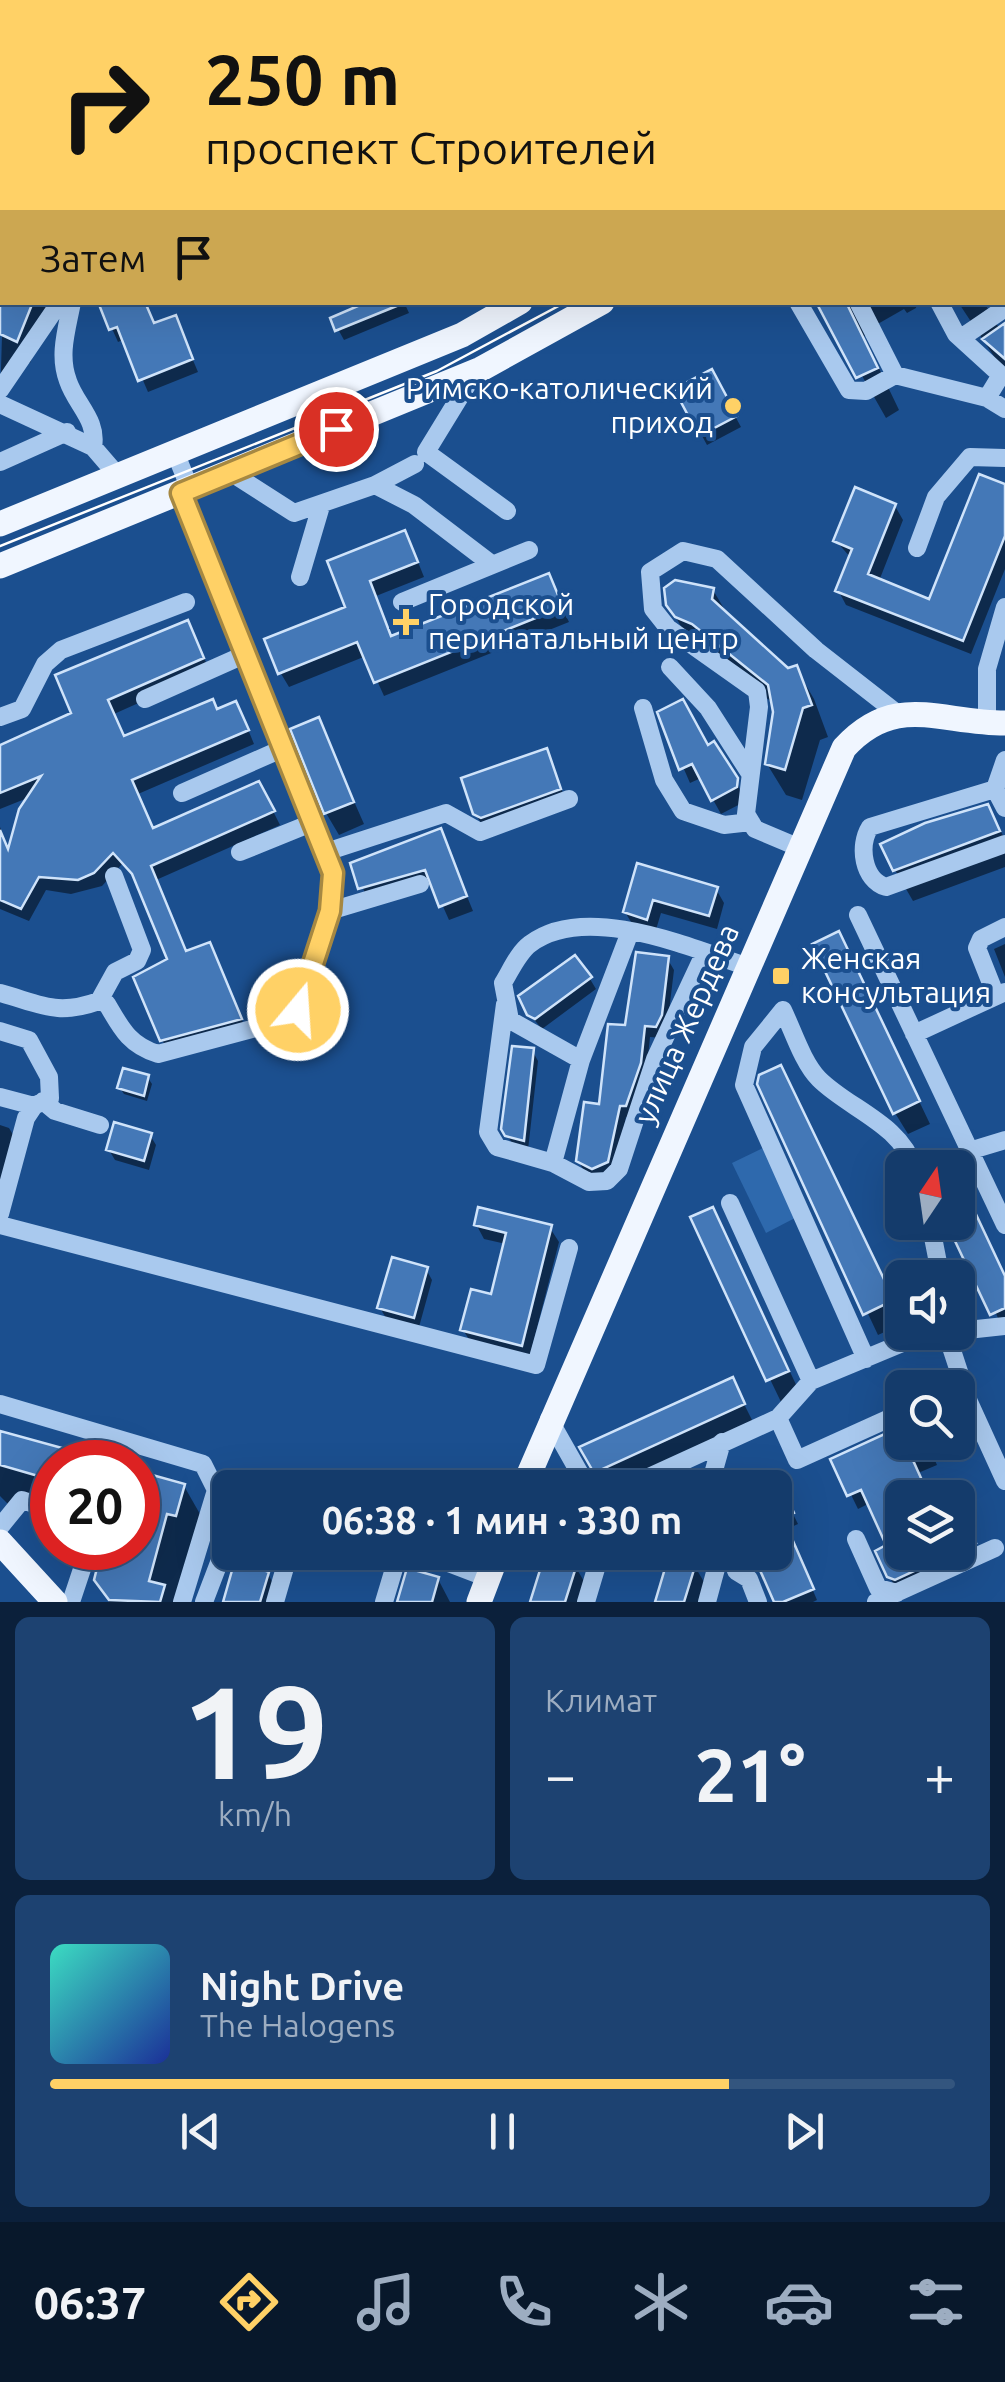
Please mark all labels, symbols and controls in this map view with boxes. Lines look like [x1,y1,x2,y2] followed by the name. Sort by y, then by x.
[40,40,170,170] icon: right
[205,40,400,118] text: 250 m
[205,122,657,173] text: проспект Строителей
[166,230,221,285] icon: arrive
[40,237,146,279] text: Затем
[406,371,713,439] place label: Римско-католический приход
[294,387,379,472] pin
[722,395,744,417] marker: Римско-католический приход
[309,402,364,457] icon: arrive
[428,587,739,655] place label: Городской перинатальный центр
[393,609,419,635] marker: Городской перинатальный центр
[627,919,745,1129] street label: улица Жердева
[801,941,991,1009] place label: Женская консультация
[246,958,350,1062] position arrow
[770,965,792,987] marker: Женская консультация
[885,1150,975,1240] north arrow
[885,1150,975,1570] map controls
[885,1260,975,1350] button: sound
[885,1370,975,1460] button: search
[30,1440,160,1570] speed limit sign: 20
[885,1480,975,1570] button: layers
[322,1499,682,1541] text: 06:38 · 1 мин · 330 m
[182,1658,328,1804] text: 19
[545,1682,657,1718] text: Климат
[694,1732,806,1816] text: 21°
[545,1744,576,1805] text: −
[924,1744,955,1805] text: +
[218,1796,292,1832] text: km/h
[200,1965,404,2007] text: Night Drive
[200,2007,395,2043] text: The Halogens
[173,2104,228,2159] icon: previous
[475,2104,530,2159] icon: pause
[777,2104,832,2159] icon: next
[214,2267,284,2337] icon: directions
[351,2267,421,2337] icon: music
[489,2267,559,2337] icon: phone
[626,2267,696,2337] icon: climate
[764,2267,834,2337] icon: car
[901,2267,971,2337] icon: filters
[34,2277,146,2328] text: 06:37

